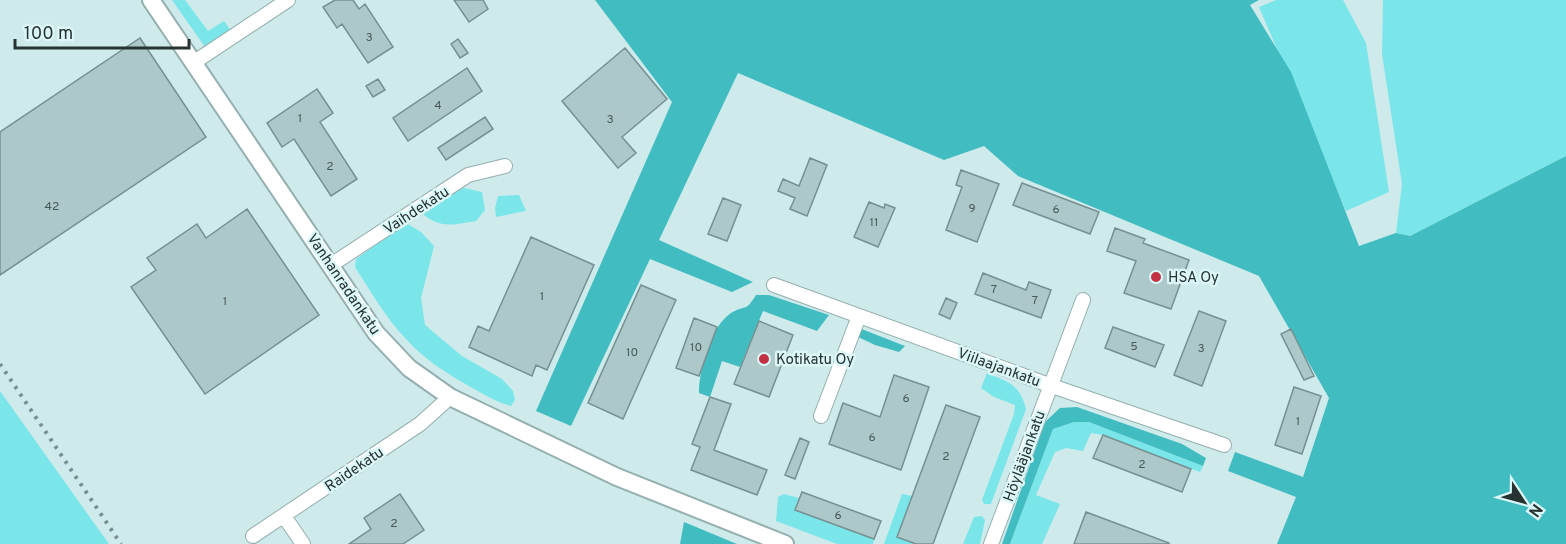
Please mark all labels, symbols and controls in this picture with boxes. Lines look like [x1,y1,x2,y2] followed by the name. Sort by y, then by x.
[15,12,189,50] scale bar
[24,23,73,46] text: 100 m
[365,30,373,46] house number: 3
[434,98,442,114] house number: 4
[298,111,302,127] house number: 1
[606,112,614,128] house number: 3
[326,159,334,175] house number: 2
[380,183,453,240] street label: Vaihdekatu
[45,199,59,215] house number: 42
[968,201,976,217] house number: 9
[1052,202,1060,218] house number: 6
[870,215,878,231] house number: 11
[302,231,384,339] street label: Vanhanradankatu
[1168,269,1219,288] place label: HSA Oy
[1149,270,1163,284] marker: HSA Oy
[991,282,997,298] house number: 7
[540,289,544,305] house number: 1
[1032,293,1038,309] house number: 7
[223,294,227,310] house number: 1
[1130,339,1138,355] house number: 5
[690,340,702,356] house number: 10
[1197,341,1205,357] house number: 3
[626,345,638,361] house number: 10
[954,345,1043,392] street label: Viilaajankatu
[776,351,854,370] place label: Kotikatu Oy
[757,352,771,366] marker: Kotikatu Oy
[902,391,910,407] house number: 6
[1000,408,1051,505] street label: Höylääjankatu
[1296,414,1300,430] house number: 1
[868,430,876,446] house number: 6
[322,444,388,497] street label: Raidekatu
[942,449,950,465] house number: 2
[1138,457,1146,473] house number: 2
[1494,472,1554,532] north arrow
[1523,499,1546,520] text: N
[834,508,842,524] house number: 6
[390,516,398,532] house number: 2

